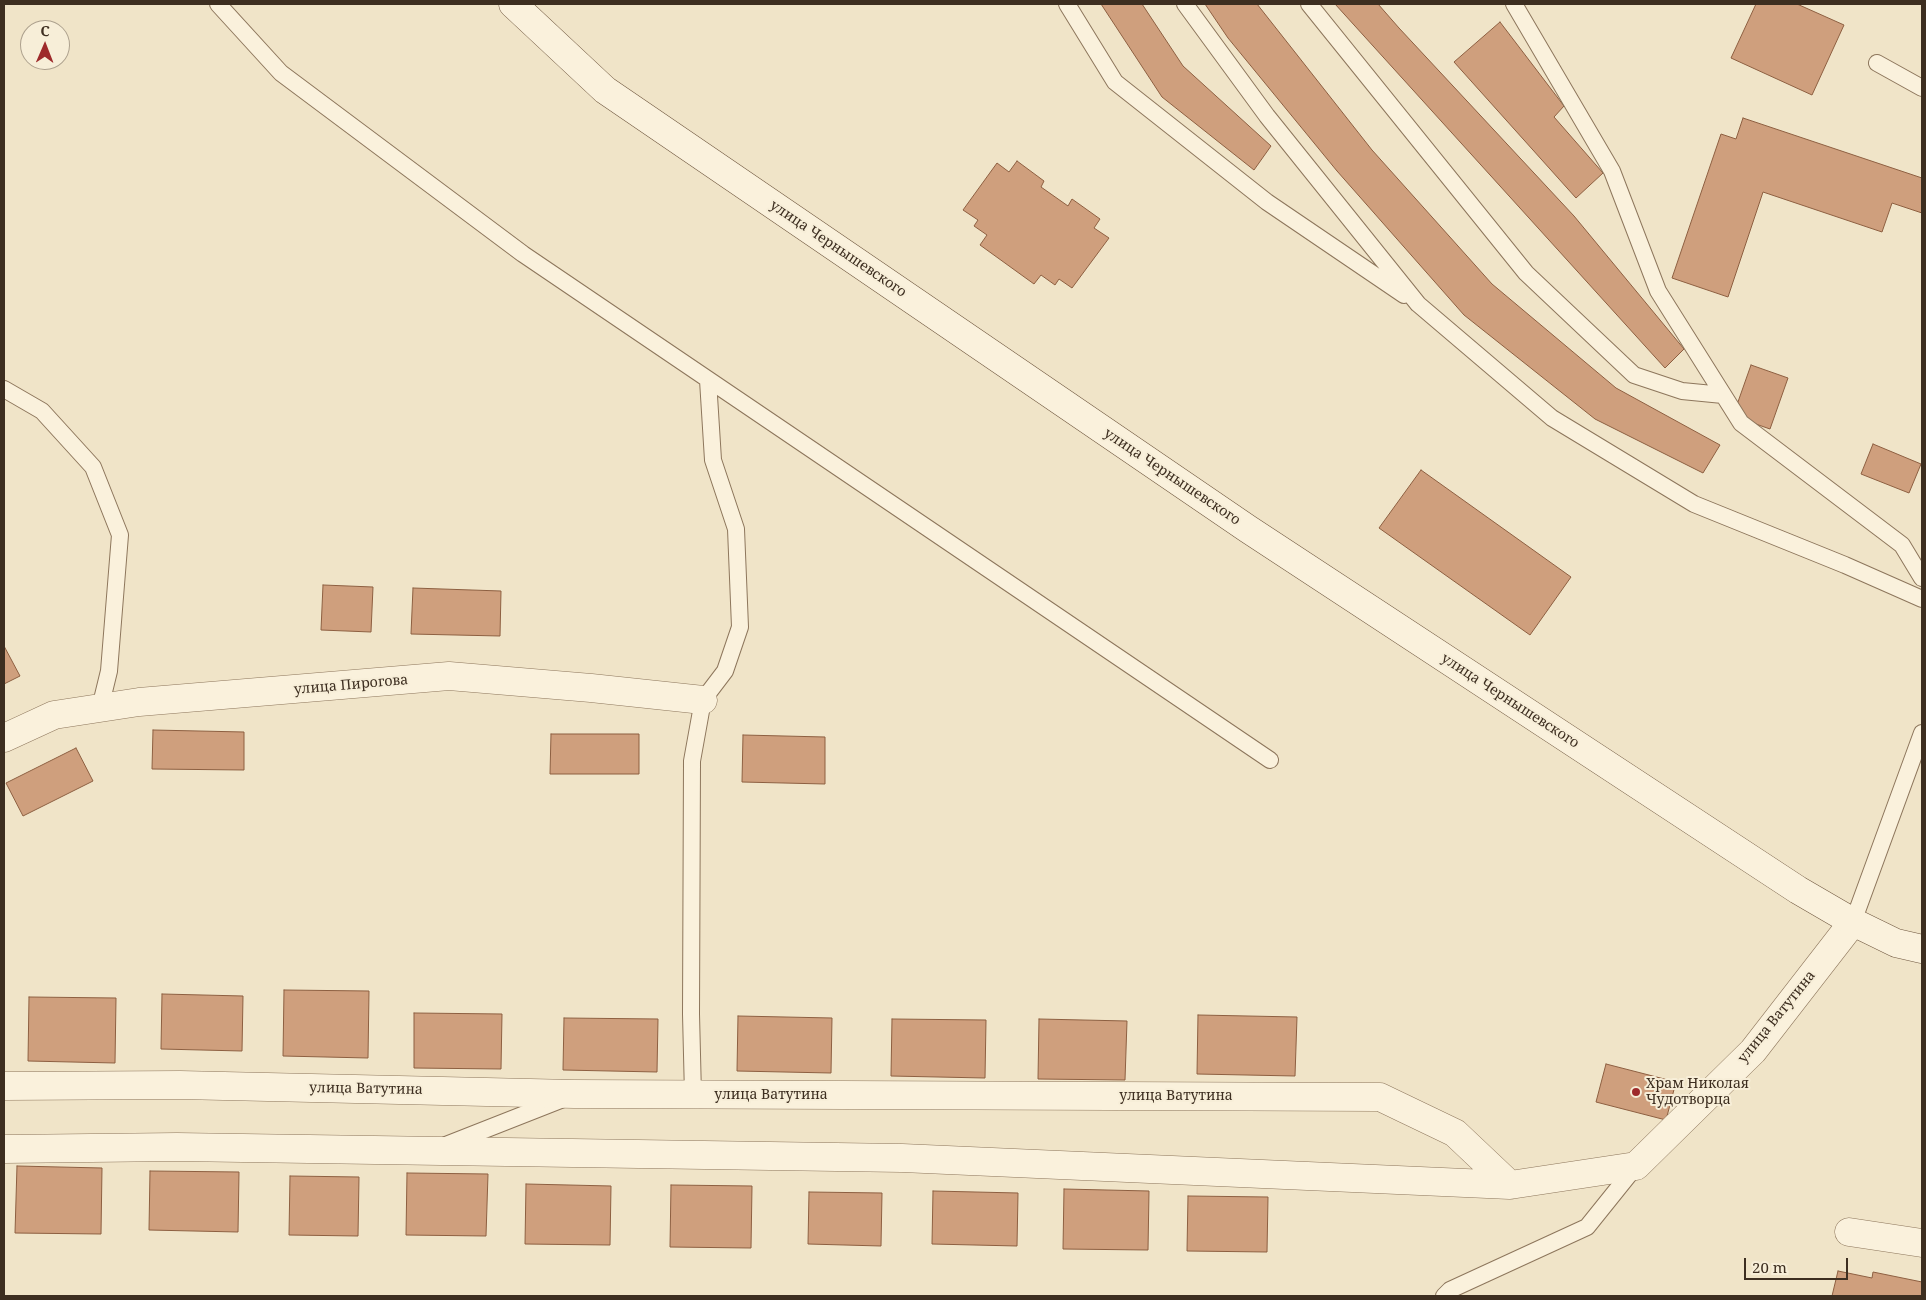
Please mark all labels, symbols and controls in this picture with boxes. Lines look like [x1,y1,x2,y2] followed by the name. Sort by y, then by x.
[20,20,70,70] north arrow
[40,21,50,40] text: С
[767,197,909,301] street label: улица Чернышевского
[1101,425,1243,529] street label: улица Чернышевского
[1438,650,1582,752] street label: улица Чернышевского
[293,672,409,698] street label: улица Пирогова
[1735,968,1819,1066] street label: улица Ватутина
[1646,1076,1749,1108] place label: Храм Николая Чудотворца
[309,1080,423,1098] street label: улица Ватутина
[1630,1086,1642,1098] marker: Храм Николая Чудотворца
[714,1087,828,1103] street label: улица Ватутина
[1119,1088,1233,1104] street label: улица Ватутина
[1746,1248,1850,1280] scale bar
[1752,1257,1787,1277] text: 20 m

